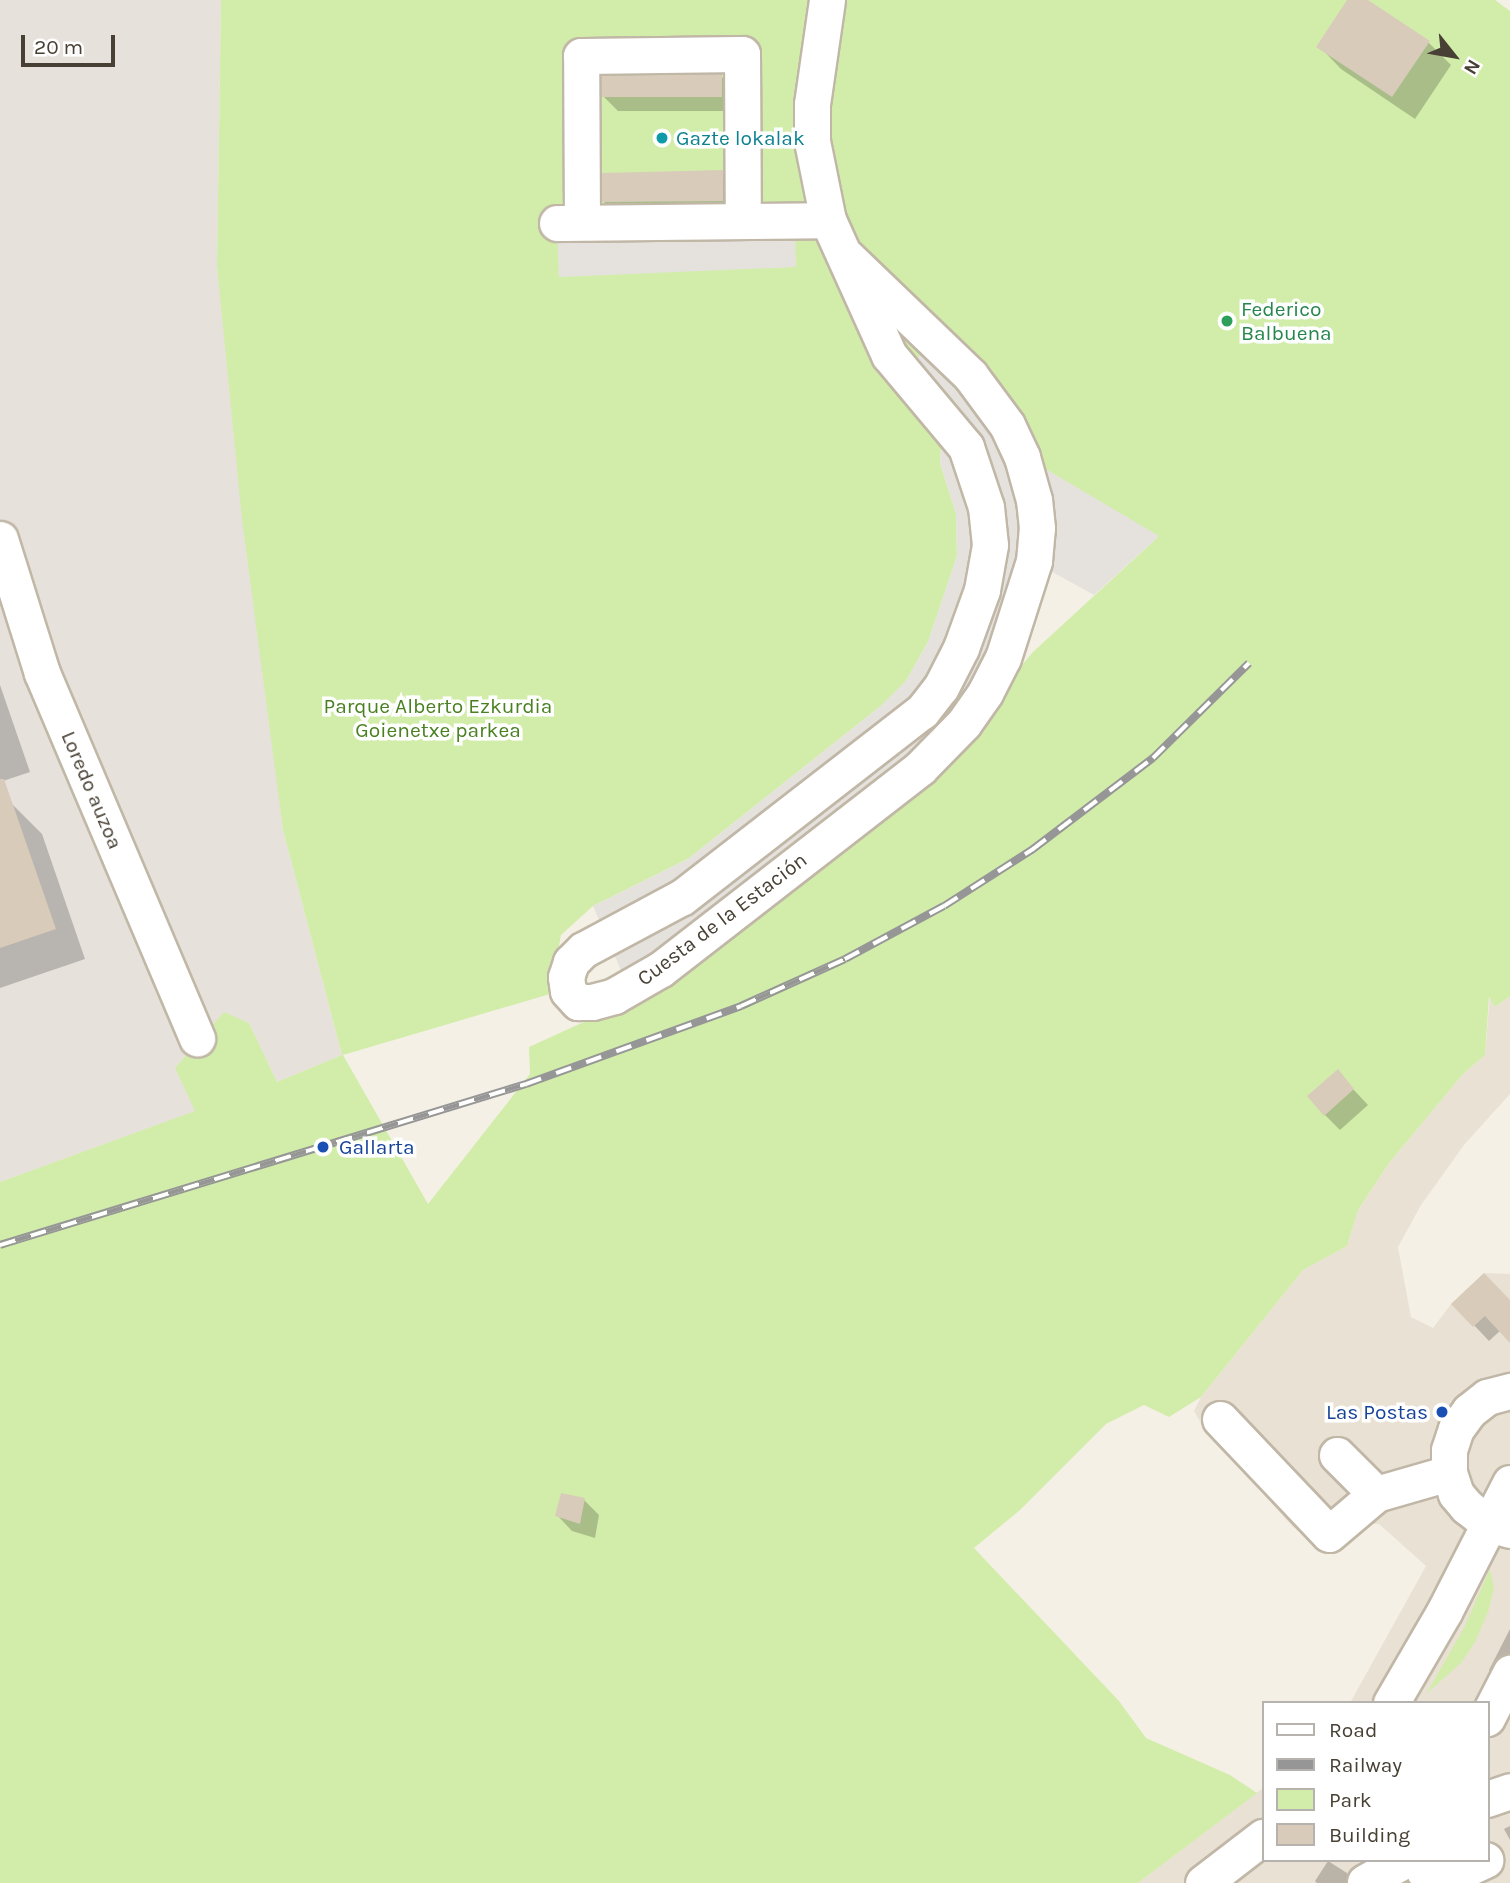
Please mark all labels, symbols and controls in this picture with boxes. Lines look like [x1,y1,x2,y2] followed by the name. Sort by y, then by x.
[24,21,119,65] scale bar
[1419,21,1489,91] north arrow
[34,35,83,59] text: 20 m
[1459,55,1485,78] text: N
[676,125,805,151] place label: Gazte lokalak
[654,130,670,146] marker: Gazte lokalak
[1241,296,1332,346] place label: Federico Balbuena
[1219,313,1235,329] marker: Federico Balbuena
[324,693,552,743] park label: Parque Alberto Ezkurdia Goienetxe parkea
[56,727,128,853] street label: Loredo auzoa
[632,847,812,991] street label: Cuesta de la Estación
[339,1134,414,1160] place label: Gallarta
[313,1137,333,1157] marker: Gallarta
[1326,1399,1428,1425] place label: Las Postas
[1434,1404,1450,1420] marker: Las Postas
[1262,1701,1489,1862] legend
[1329,1718,1377,1742] text: Road
[1329,1753,1402,1777] text: Railway
[1329,1788,1372,1812] text: Park
[1329,1823,1410,1847] text: Building

